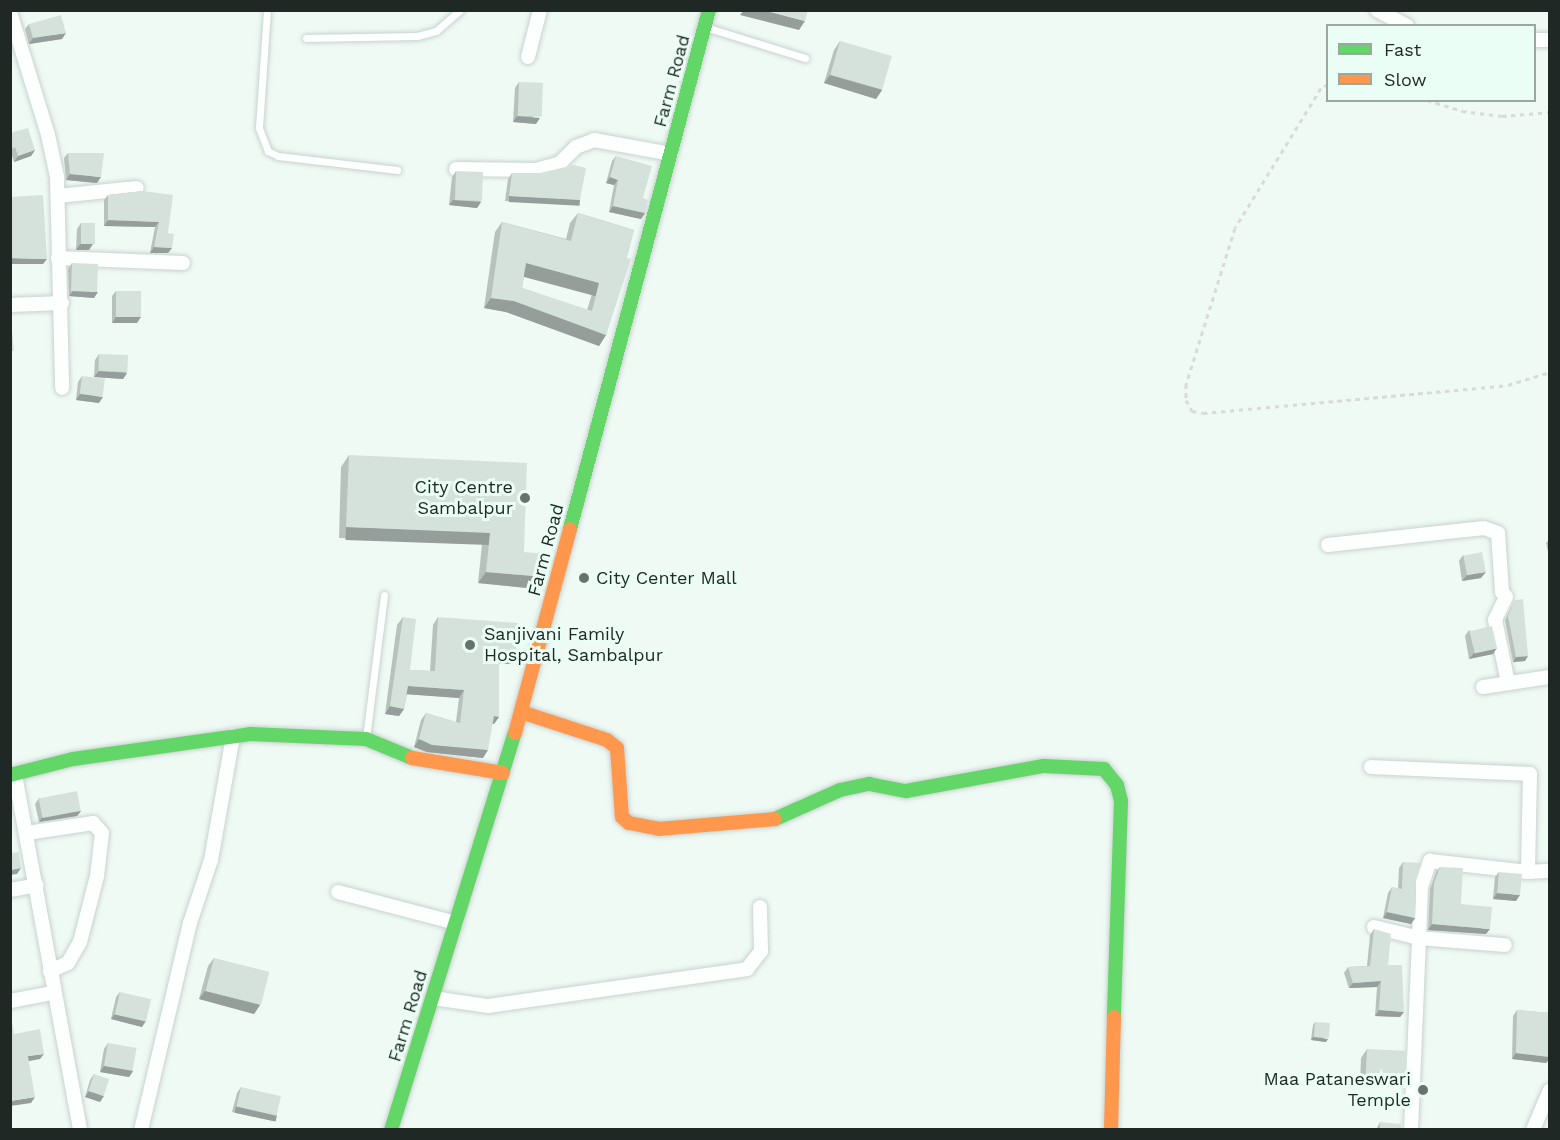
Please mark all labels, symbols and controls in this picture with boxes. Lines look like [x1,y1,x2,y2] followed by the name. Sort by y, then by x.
[1326,24,1536,102] legend
[649,32,695,130] street label: Farm Road
[1384,39,1421,60] text: Fast
[1384,69,1427,90] text: Slow
[414,477,513,520] place label: City Centre Sambalpur
[518,491,532,505] marker: City Centre Sambalpur
[523,501,569,599] street label: Farm Road
[596,567,738,589] place label: City Center Mall
[577,571,591,585] marker: City Center Mall
[484,624,663,666] place label: Sanjivani Family Hospital, Sambalpur
[461,636,479,654] marker: Sanjivani Family Hospital, Sambalpur
[384,968,432,1064] street label: Farm Road
[1263,1069,1411,1112] place label: Maa Pataneswari Temple
[1416,1083,1430,1097] marker: Maa Pataneswari Temple

